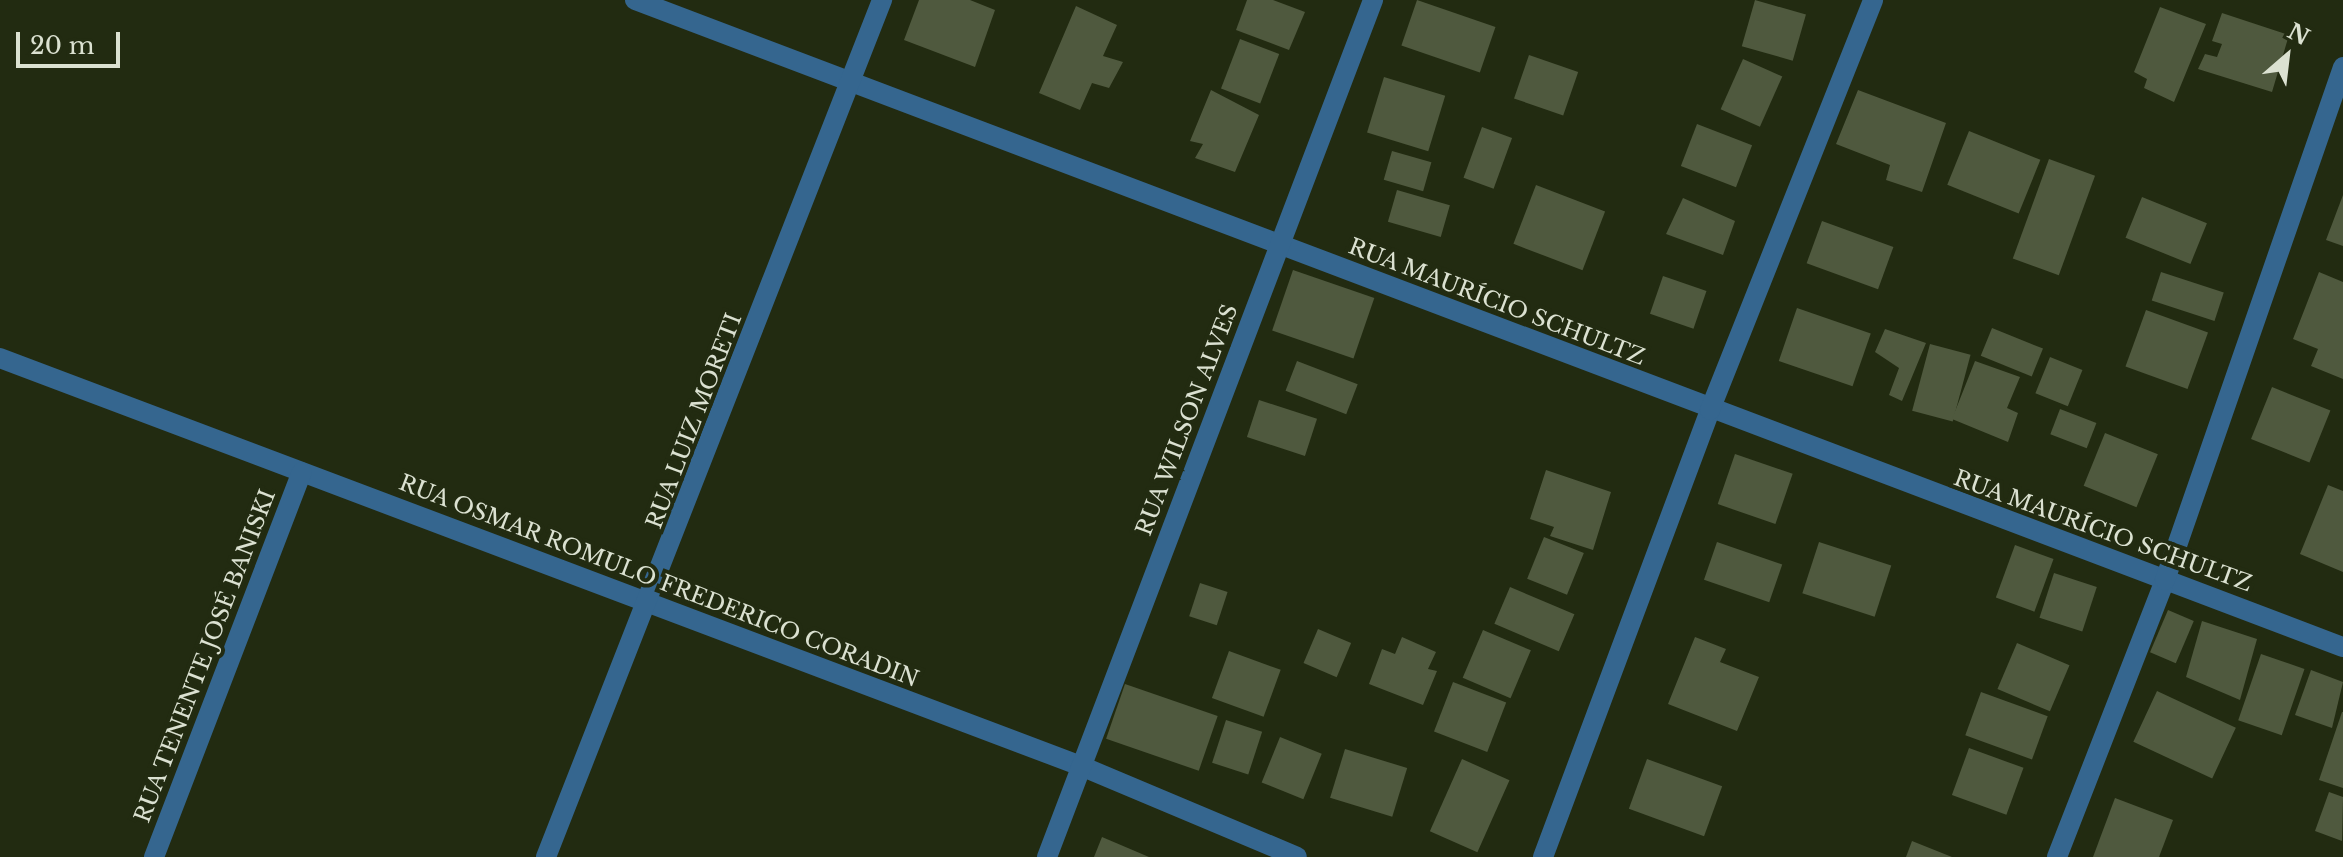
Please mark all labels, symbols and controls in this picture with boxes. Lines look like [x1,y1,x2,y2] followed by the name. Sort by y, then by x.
[20,16,124,66] scale bar
[2247,16,2327,96] north arrow
[2283,18,2314,51] text: N
[30,31,95,60] text: 20 m
[1345,233,1649,371] street label: RUA MAURÍCIO SCHULTZ
[1130,299,1244,541] street label: RUA WILSON ALVES
[641,309,747,533] street label: RUA LUIZ MORETI
[1950,464,2256,598] street label: RUA MAURÍCIO SCHULTZ
[395,469,923,693] street label: RUA OSMAR ROMULO FREDERICO CORADIN
[129,485,281,827] street label: RUA TENENTE JOSÉ BANISKI

